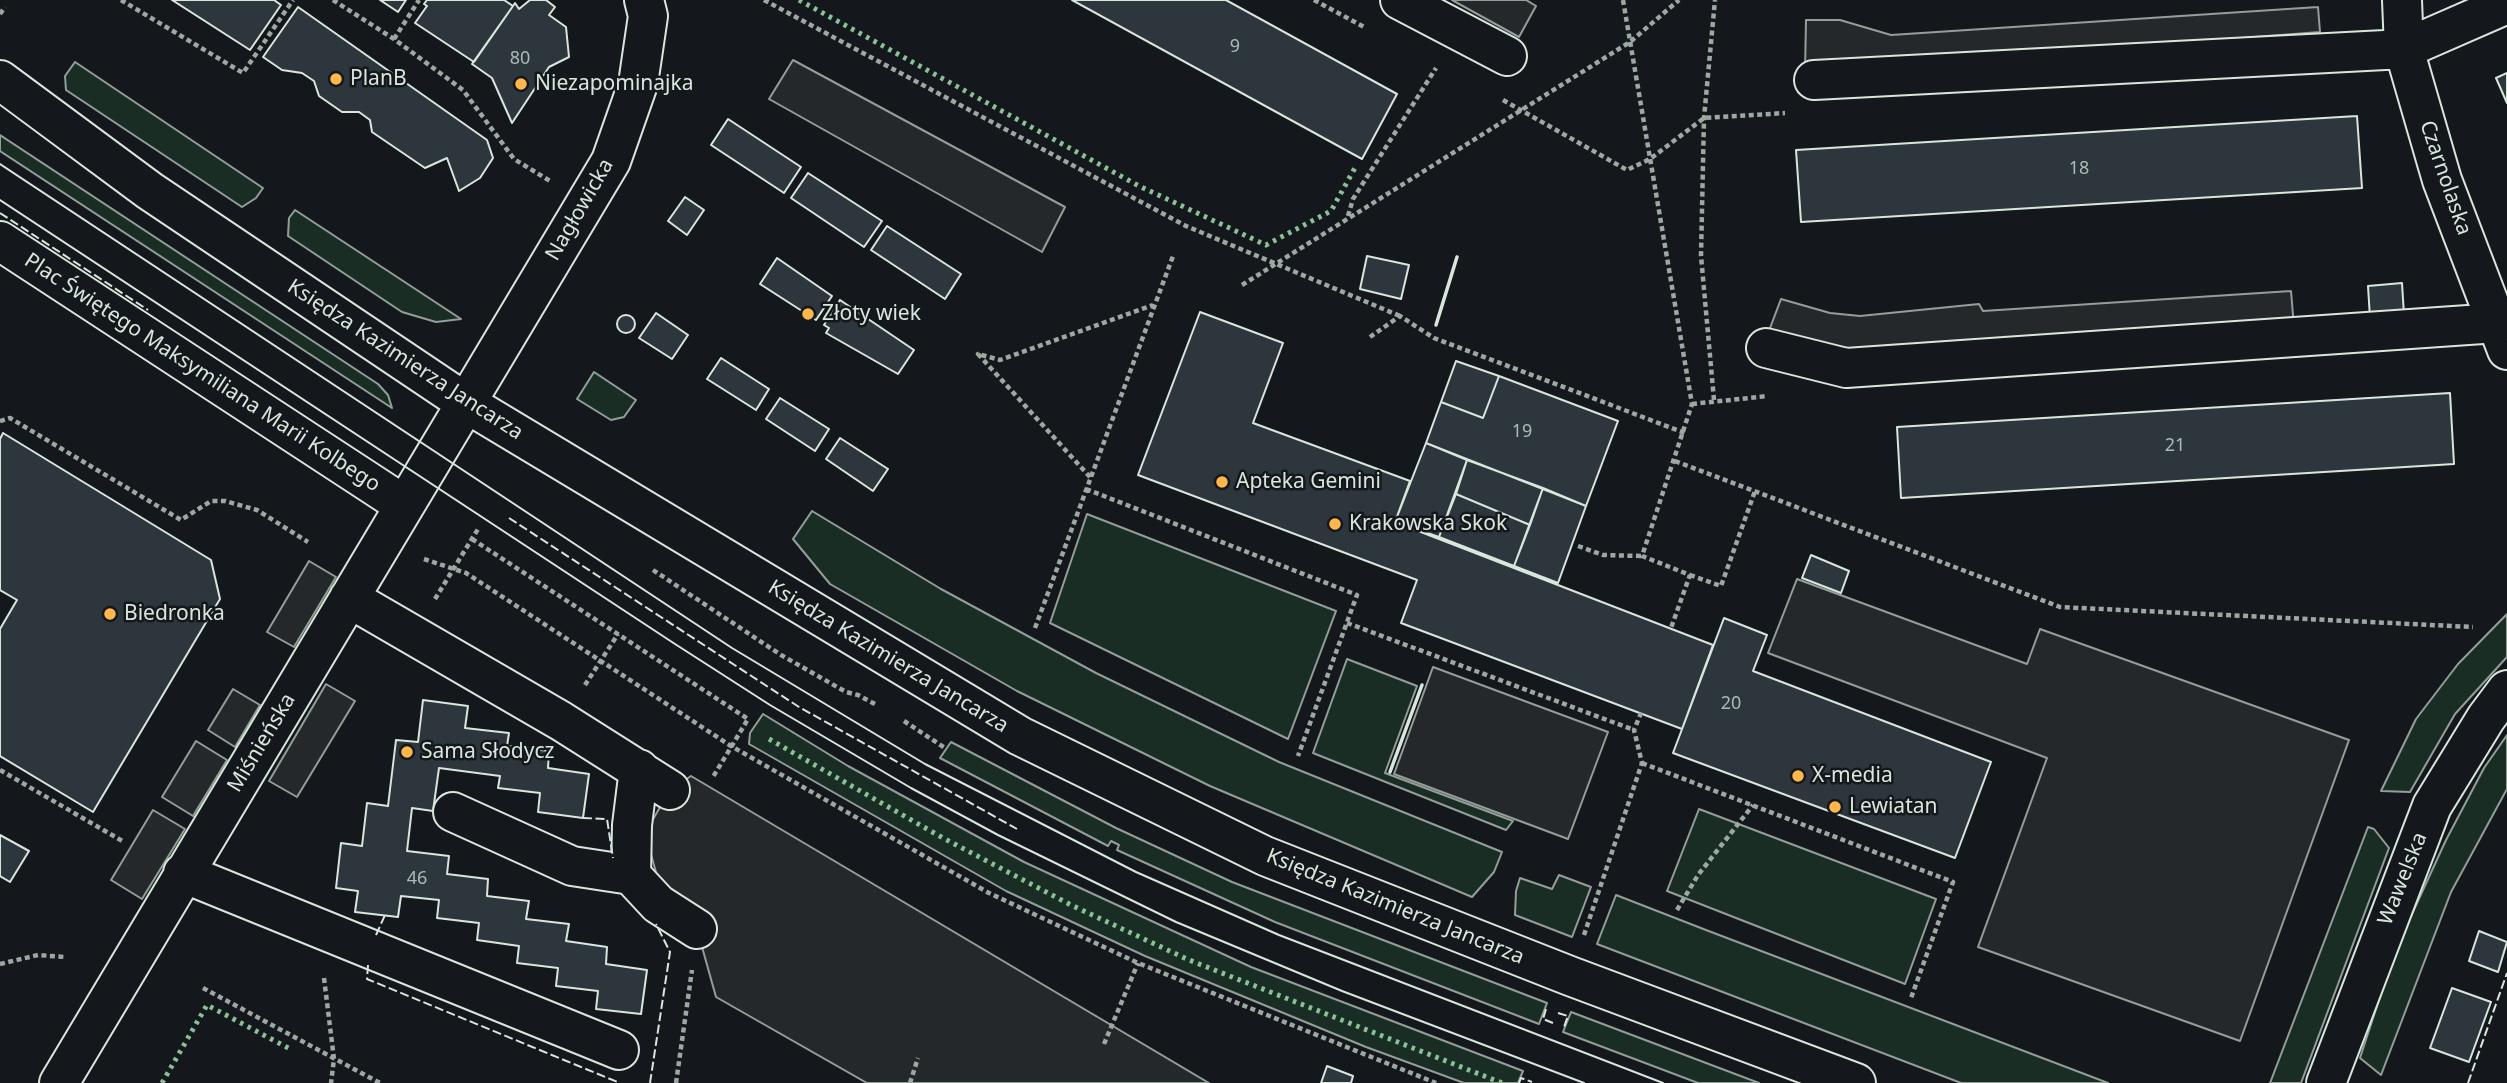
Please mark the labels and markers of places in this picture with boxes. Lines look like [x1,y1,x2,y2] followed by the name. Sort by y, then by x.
[350,66,407,92] place label: PlanB
[328,71,344,87] marker: PlanB
[535,71,694,97] place label: Niezapominajka
[513,76,529,92] marker: Niezapominajka
[822,301,921,327] place label: Złoty wiek
[800,306,816,322] marker: Złoty wiek
[1236,469,1381,495] place label: Apteka Gemini
[1214,474,1230,490] marker: Apteka Gemini
[1349,511,1507,537] place label: Krakowska Skok
[1327,516,1343,532] marker: Krakowska Skok
[124,601,225,627] place label: Biedronka
[102,606,118,622] marker: Biedronka
[421,739,554,765] place label: Sama Słodycz
[399,744,415,760] marker: Sama Słodycz
[1812,763,1893,789] place label: X-media
[1790,768,1806,784] marker: X-media
[1849,794,1937,820] place label: Lewiatan
[1827,799,1843,815] marker: Lewiatan

